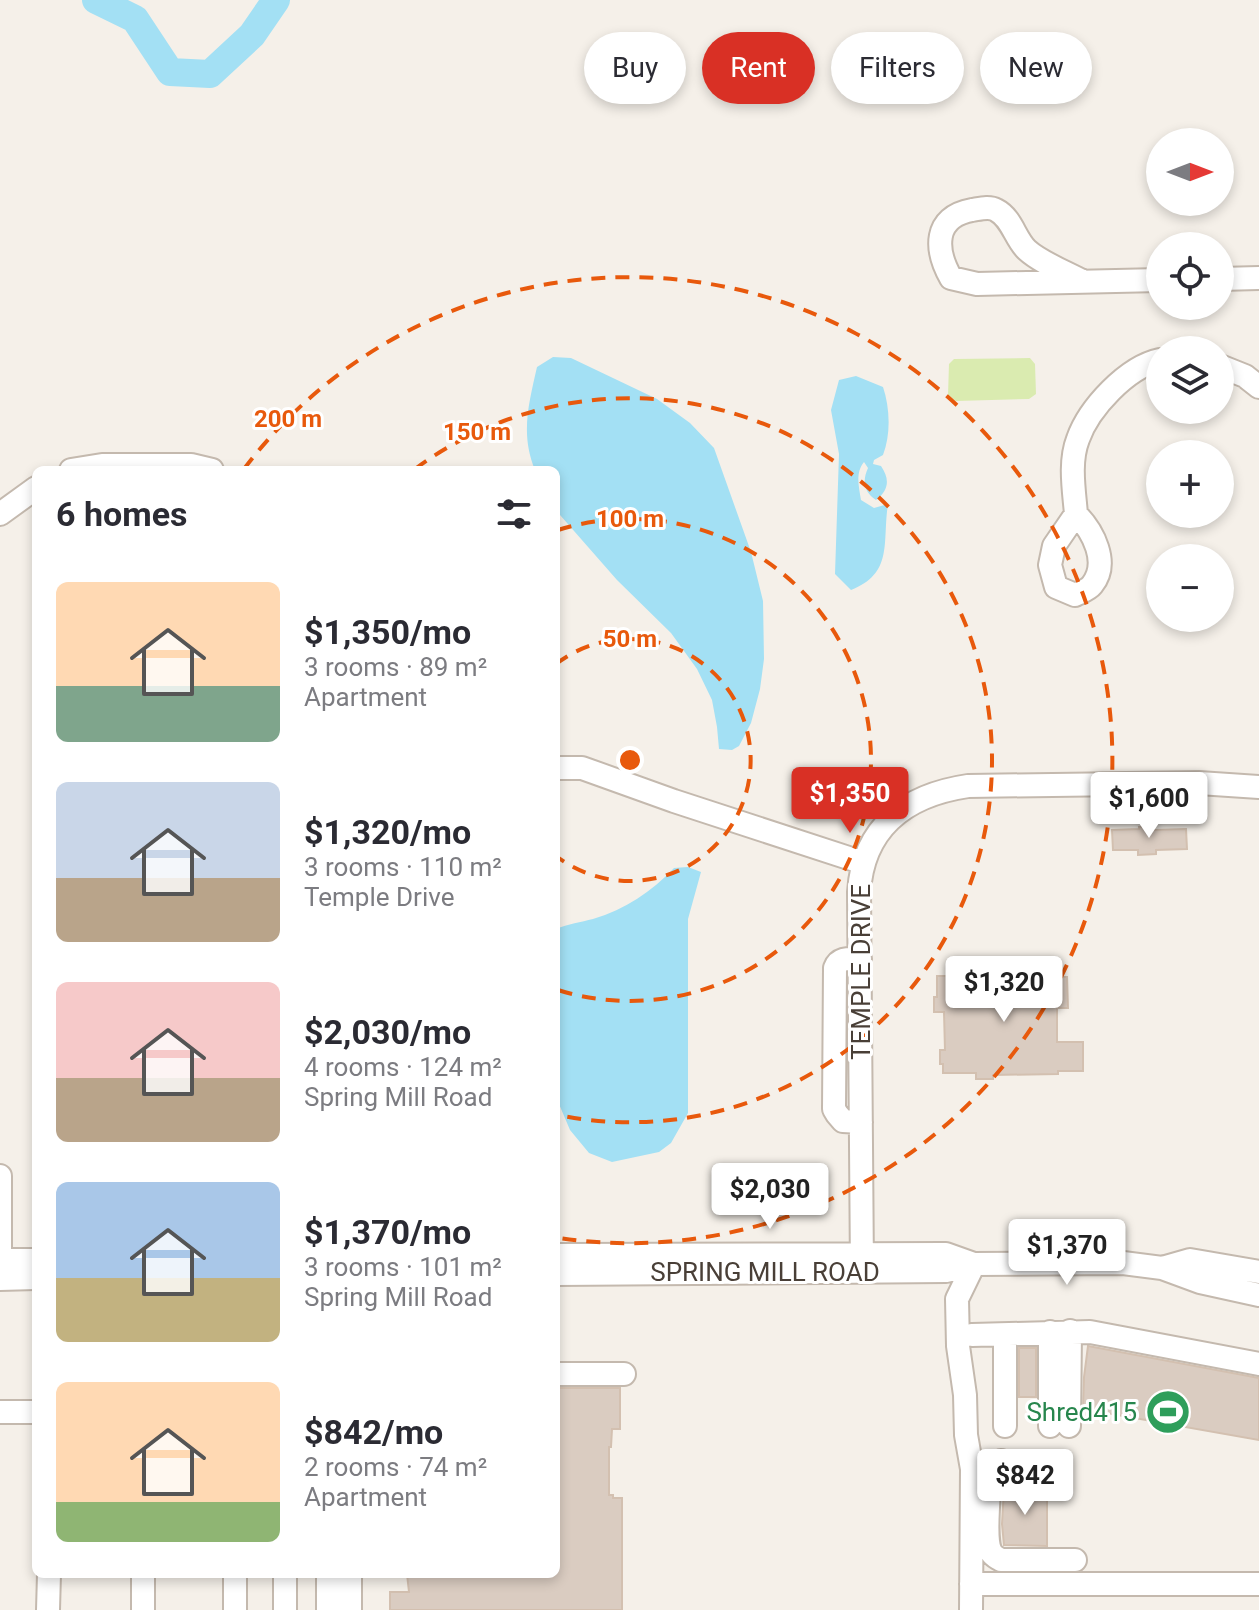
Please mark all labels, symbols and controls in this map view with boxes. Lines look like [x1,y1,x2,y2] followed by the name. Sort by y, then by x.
[584,32,686,104] chip: Buy
[702,32,815,104] chip: Rent
[831,32,964,104] chip: Filters
[980,32,1092,104] chip: New
[1146,128,1234,216] north arrow
[1146,128,1234,632] map controls
[1146,232,1234,320] button: locate
[1146,336,1234,424] button: layers
[254,405,322,433] text: 200 m
[443,418,511,446] text: 150 m
[1146,440,1234,528] button: +
[492,492,536,536] icon: filters
[56,494,187,534] text: 6 homes
[596,505,664,533] text: 100 m
[1146,544,1234,632] button: −
[304,612,471,652] text: $1,350/mo
[120,614,216,710] icon: home
[603,625,657,653] text: 50 m
[304,652,487,682] text: 3 rooms · 89 m²
[304,682,427,712] text: Apartment
[616,746,644,774] centre of rings
[785,767,915,835] pin: $1,350
[1084,772,1214,840] pin: $1,600
[810,778,890,808] text: $1,350
[1109,783,1189,813] text: $1,600
[304,812,471,852] text: $1,320/mo
[120,814,216,910] icon: home
[304,852,502,882] text: 3 rooms · 110 m²
[304,882,454,912] text: Temple Drive
[846,884,876,1060] street label: TEMPLE DRIVE
[939,956,1069,1024] pin: $1,320
[964,967,1044,997] text: $1,320
[304,1012,471,1052] text: $2,030/mo
[120,1014,216,1110] icon: home
[304,1052,502,1082] text: 4 rooms · 124 m²
[304,1082,492,1112] text: Spring Mill Road
[705,1163,835,1231] pin: $2,030
[730,1174,810,1204] text: $2,030
[304,1212,471,1252] text: $1,370/mo
[120,1214,216,1310] icon: home
[1002,1219,1132,1287] pin: $1,370
[1027,1230,1107,1260] text: $1,370
[304,1252,502,1282] text: 3 rooms · 101 m²
[650,1257,880,1287] street label: SPRING MILL ROAD
[304,1282,492,1312] text: Spring Mill Road
[1144,1388,1192,1436] sports icon: Shred415
[1026,1397,1137,1427] place label: Shred415
[304,1412,443,1452] text: $842/mo
[120,1414,216,1510] icon: home
[978,1449,1072,1517] pin: $842
[304,1452,487,1482] text: 2 rooms · 74 m²
[995,1460,1055,1490] text: $842
[304,1482,427,1512] text: Apartment

